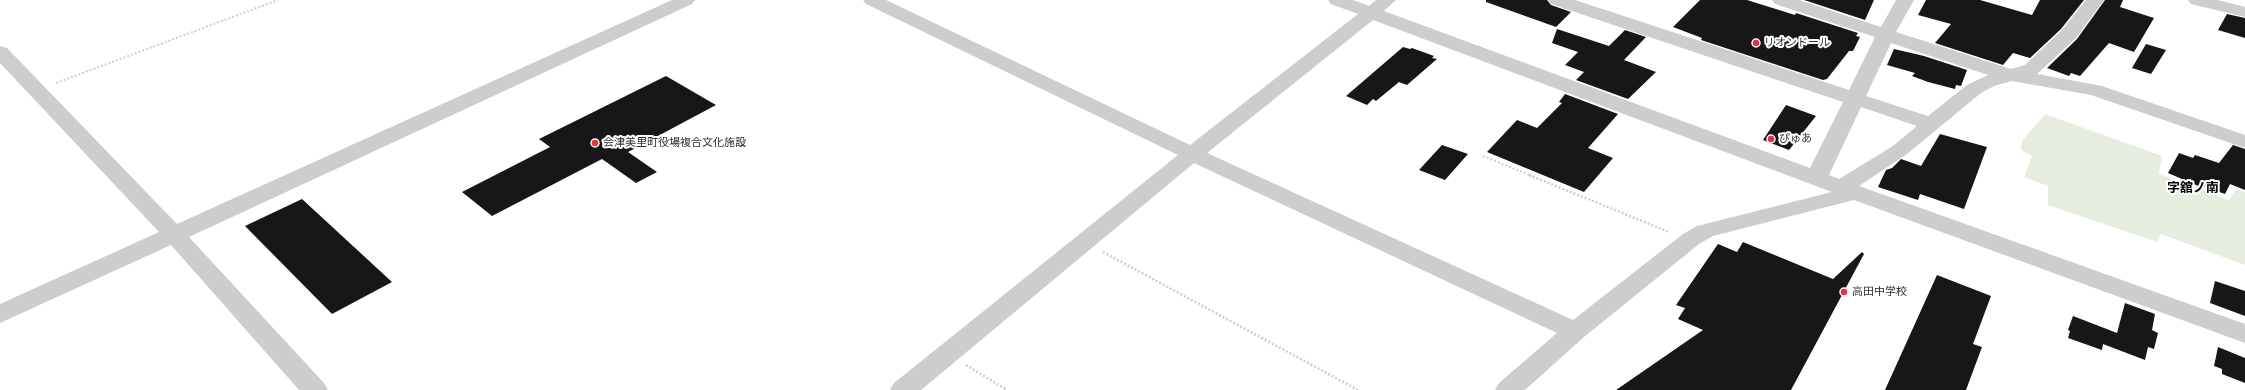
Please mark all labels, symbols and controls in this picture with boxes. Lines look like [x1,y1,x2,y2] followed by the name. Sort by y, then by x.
[1764,36,1830,50] place label: リオンドール
[1751,38,1761,48] marker: リオンドール
[1779,132,1812,146] place label: ぴゅあ
[1766,134,1776,144] marker: ぴゅあ
[603,136,746,150] place label: 会津美里町役場複合文化施設
[590,138,600,148] marker: 会津美里町役場複合文化施設
[2167,180,2219,196] district label: 字舘ノ南
[1852,285,1907,299] place label: 高田中学校
[1839,287,1849,297] marker: 高田中学校

